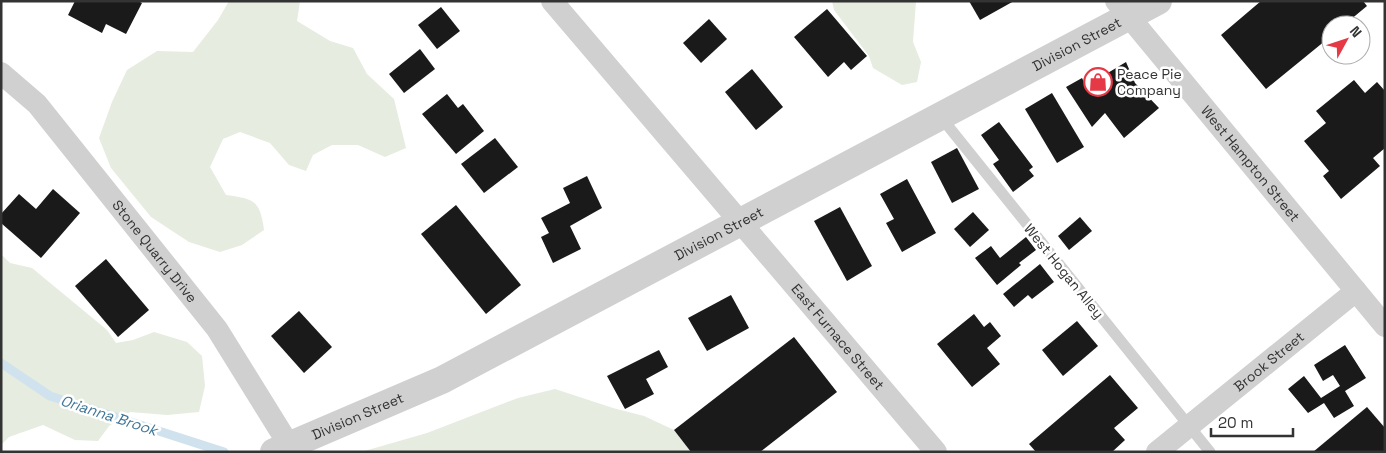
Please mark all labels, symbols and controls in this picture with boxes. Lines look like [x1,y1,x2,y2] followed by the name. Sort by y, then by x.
[1029,13,1124,75] street label: Division Street
[1321,15,1371,65] north arrow
[1346,22,1366,41] text: N
[1117,65,1182,99] place label: Peace Pie Company
[1083,67,1113,97] shop icon: Peace Pie Company
[1197,102,1304,225] street label: West Hampton Street
[108,196,201,306] street label: Stone Quarry Drive
[671,203,766,264] street label: Division Street
[1020,220,1108,322] street label: West Hogan Alley
[788,280,888,394] street label: East Furnace Street
[1230,328,1308,395] street label: Brook Street
[309,389,406,444] street label: Division Street
[58,390,162,440] water label: Orianna Brook
[1211,406,1294,438] scale bar
[1218,413,1253,432] text: 20 m

